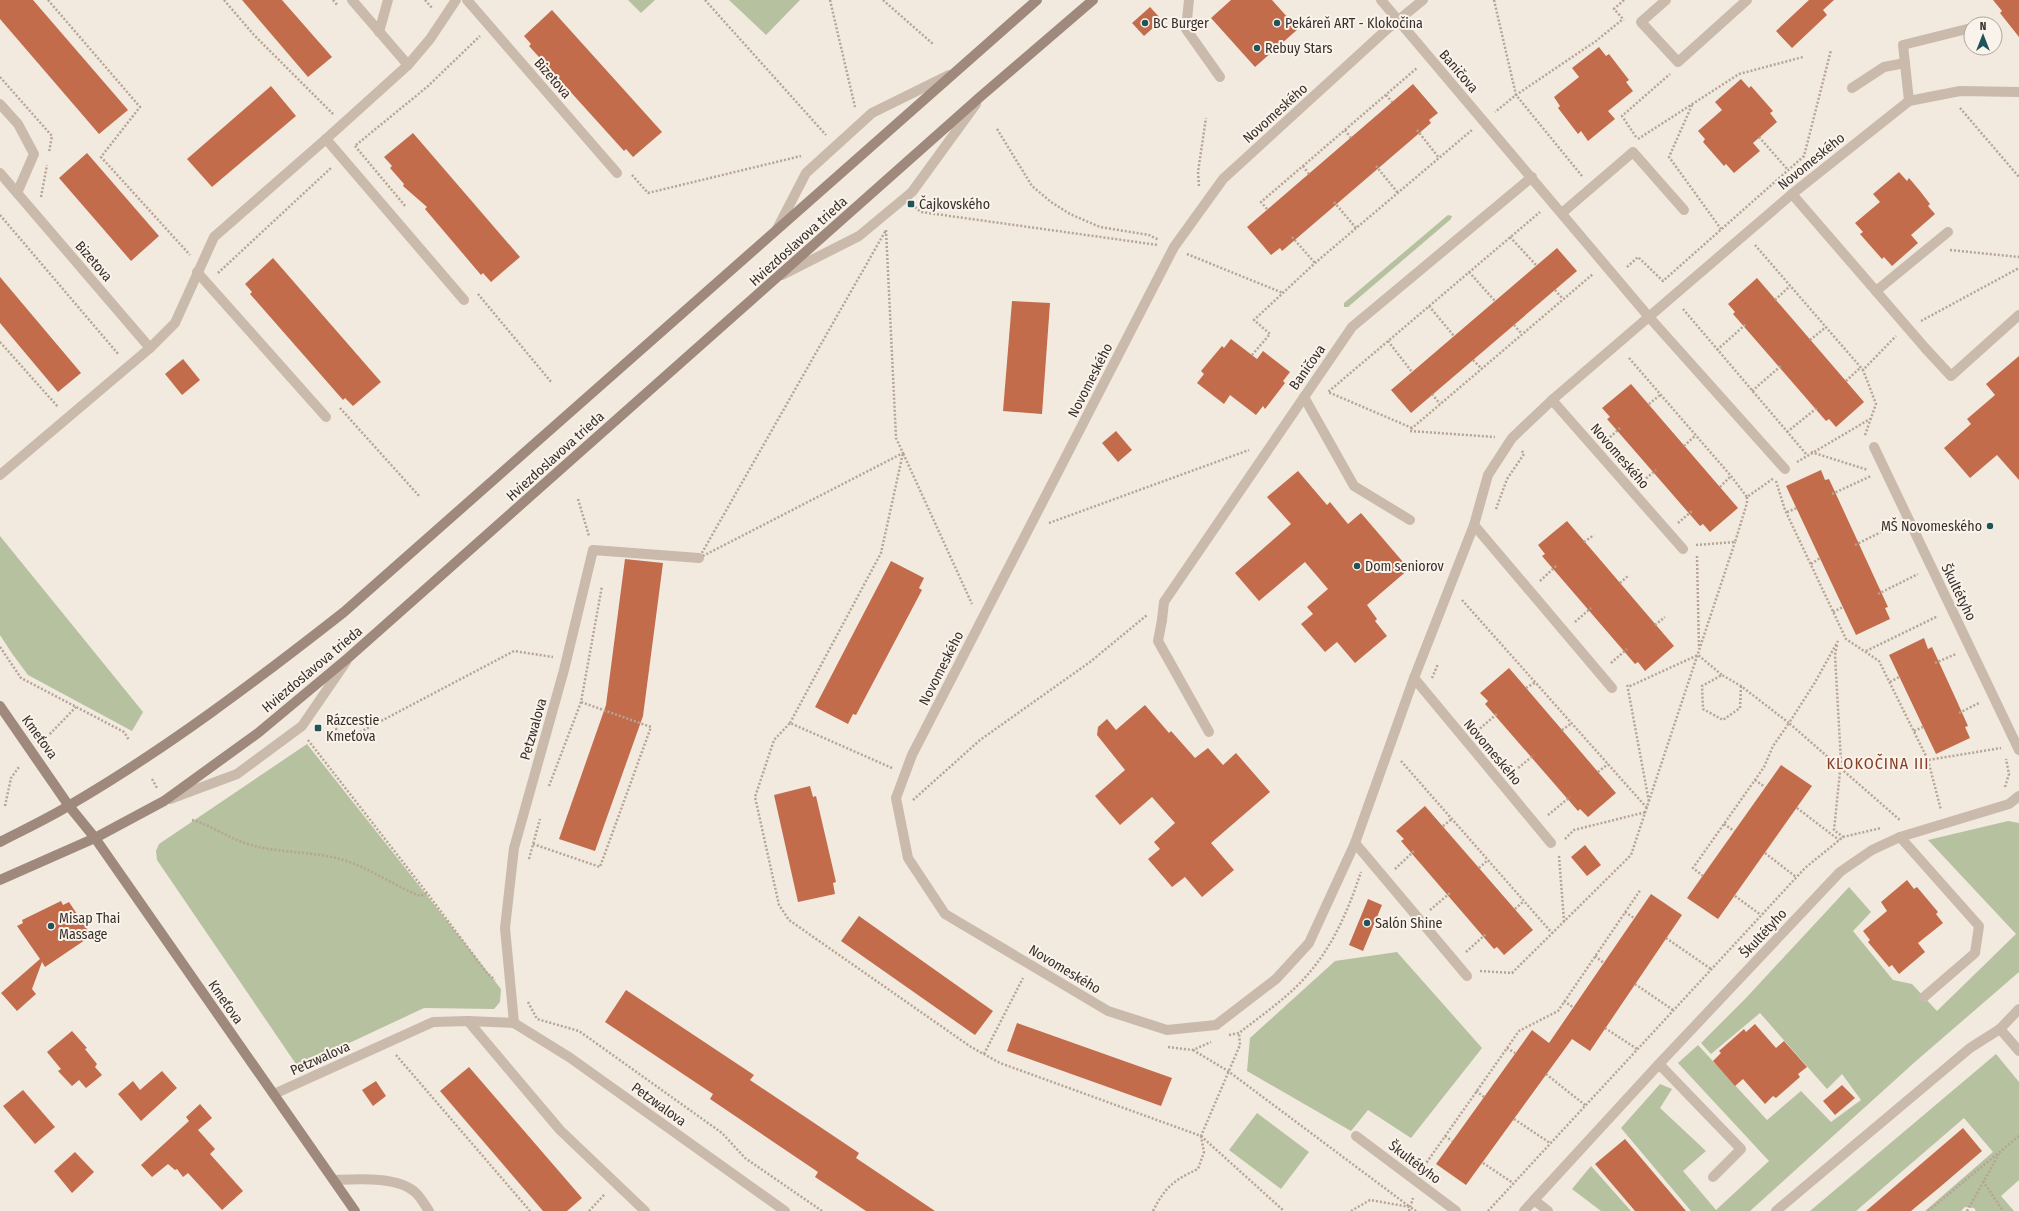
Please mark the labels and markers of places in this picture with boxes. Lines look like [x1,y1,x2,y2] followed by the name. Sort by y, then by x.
[1153,15,1209,32] place label: BC Burger
[1285,15,1423,32] place label: Pekáreň ART - Klokočina
[1140,18,1150,28] marker: BC Burger
[1272,18,1282,28] marker: Pekáreň ART - Klokočina
[1265,40,1333,57] place label: Rebuy Stars
[1252,43,1262,53] marker: Rebuy Stars
[919,195,990,213] place label: Čajkovského
[906,199,916,209] marker: Čajkovského
[1881,517,1982,535] place label: MŠ Novomeského
[1985,521,1995,531] marker: MŠ Novomeského
[1365,558,1445,575] place label: Dom seniorov
[1352,561,1362,571] marker: Dom seniorov
[326,712,380,745] place label: Rázcestie Kmeťova
[313,723,323,733] marker: Rázcestie Kmeťova
[59,910,120,943] place label: Misap Thai Massage
[1375,915,1443,932] place label: Salón Shine
[1362,918,1372,928] marker: Salón Shine
[46,921,56,931] marker: Misap Thai Massage

